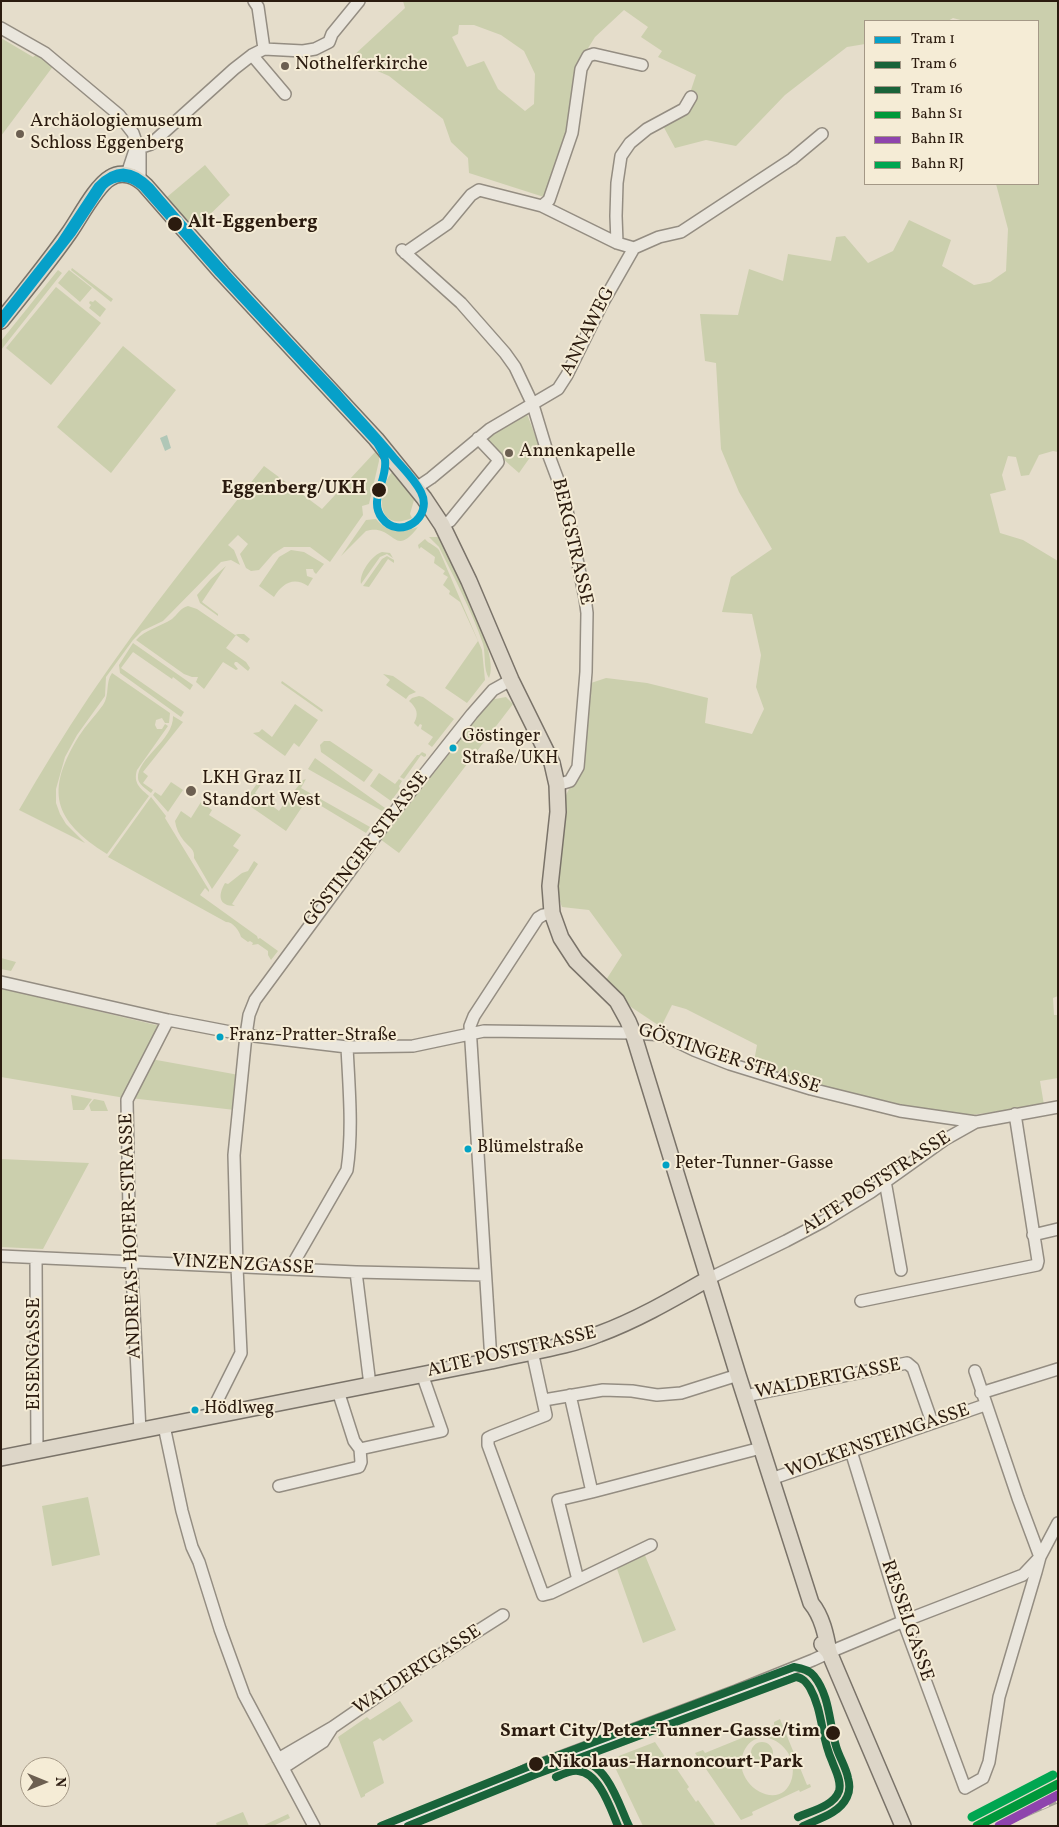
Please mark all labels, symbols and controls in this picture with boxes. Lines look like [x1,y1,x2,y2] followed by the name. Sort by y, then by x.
[864,20,1039,185] legend
[911,29,955,50] text: Tram 1
[911,54,957,75] text: Tram 6
[295,55,428,77] place label: Nothelferkirche
[279,60,291,72] marker: Nothelferkirche
[911,79,963,100] text: Tram 16
[911,104,963,125] text: Bahn S1
[30,112,202,156] place label: Archäologiemuseum Schloss Eggenberg
[14,128,26,140] marker: Archäologiemuseum Schloss Eggenberg
[911,129,964,150] text: Bahn IR
[911,154,964,175] text: Bahn RJ
[188,213,318,235] place label: Alt-Eggenberg
[166,215,184,233] marker: Alt-Eggenberg
[557,284,621,380] street label: ANNAWEG
[519,442,635,464] place label: Annenkapelle
[503,447,515,459] marker: Annenkapelle
[545,476,597,608] street label: BERGSTRASSE
[222,479,366,501] place label: Eggenberg/UKH
[370,481,388,499] marker: Eggenberg/UKH
[462,727,559,770] place label: Göstinger Straße/UKH
[448,743,458,753] marker: Göstinger Straße/UKH
[299,768,435,932] street label: GÖSTINGER STRASSE
[202,769,321,813] place label: LKH Graz II Standort West
[184,784,198,798] marker: LKH Graz II Standort West
[635,1020,823,1100] street label: GÖSTINGER STRASSE
[229,1026,396,1048] place label: Franz-Pratter-Straße
[215,1032,225,1042] marker: Franz-Pratter-Straße
[116,1112,148,1360] street label: ANDREAS-HOFER-STRASSE
[798,1127,956,1241] street label: ALTE POSTSTRASSE
[477,1138,583,1160] place label: Blümelstraße
[463,1144,473,1154] marker: Blümelstraße
[675,1154,833,1176] place label: Peter-Tunner-Gasse
[661,1160,671,1170] marker: Peter-Tunner-Gasse
[171,1251,315,1281] street label: VINZENZGASSE
[25,1297,47,1411] street label: EISENGASSE
[425,1322,599,1384] street label: ALTE POSTSTRASSE
[753,1355,903,1405] street label: WALDERTGASSE
[204,1399,274,1421] place label: Hödlweg
[783,1400,973,1484] street label: WOLKENSTEINGASSE
[190,1405,200,1415] marker: Hödlweg
[875,1557,937,1685] street label: RESSELGASSE
[350,1621,486,1721] street label: WALDERTGASSE
[500,1722,820,1744] place label: Smart City/Peter-Tunner-Gasse/tim
[824,1724,842,1742] marker: Smart City/Peter-Tunner-Gasse/tim
[549,1753,803,1775] place label: Nikolaus-Harnoncourt-Park
[527,1755,545,1773] marker: Nikolaus-Harnoncourt-Park
[20,1757,70,1807] north arrow
[50,1777,69,1787] text: N

